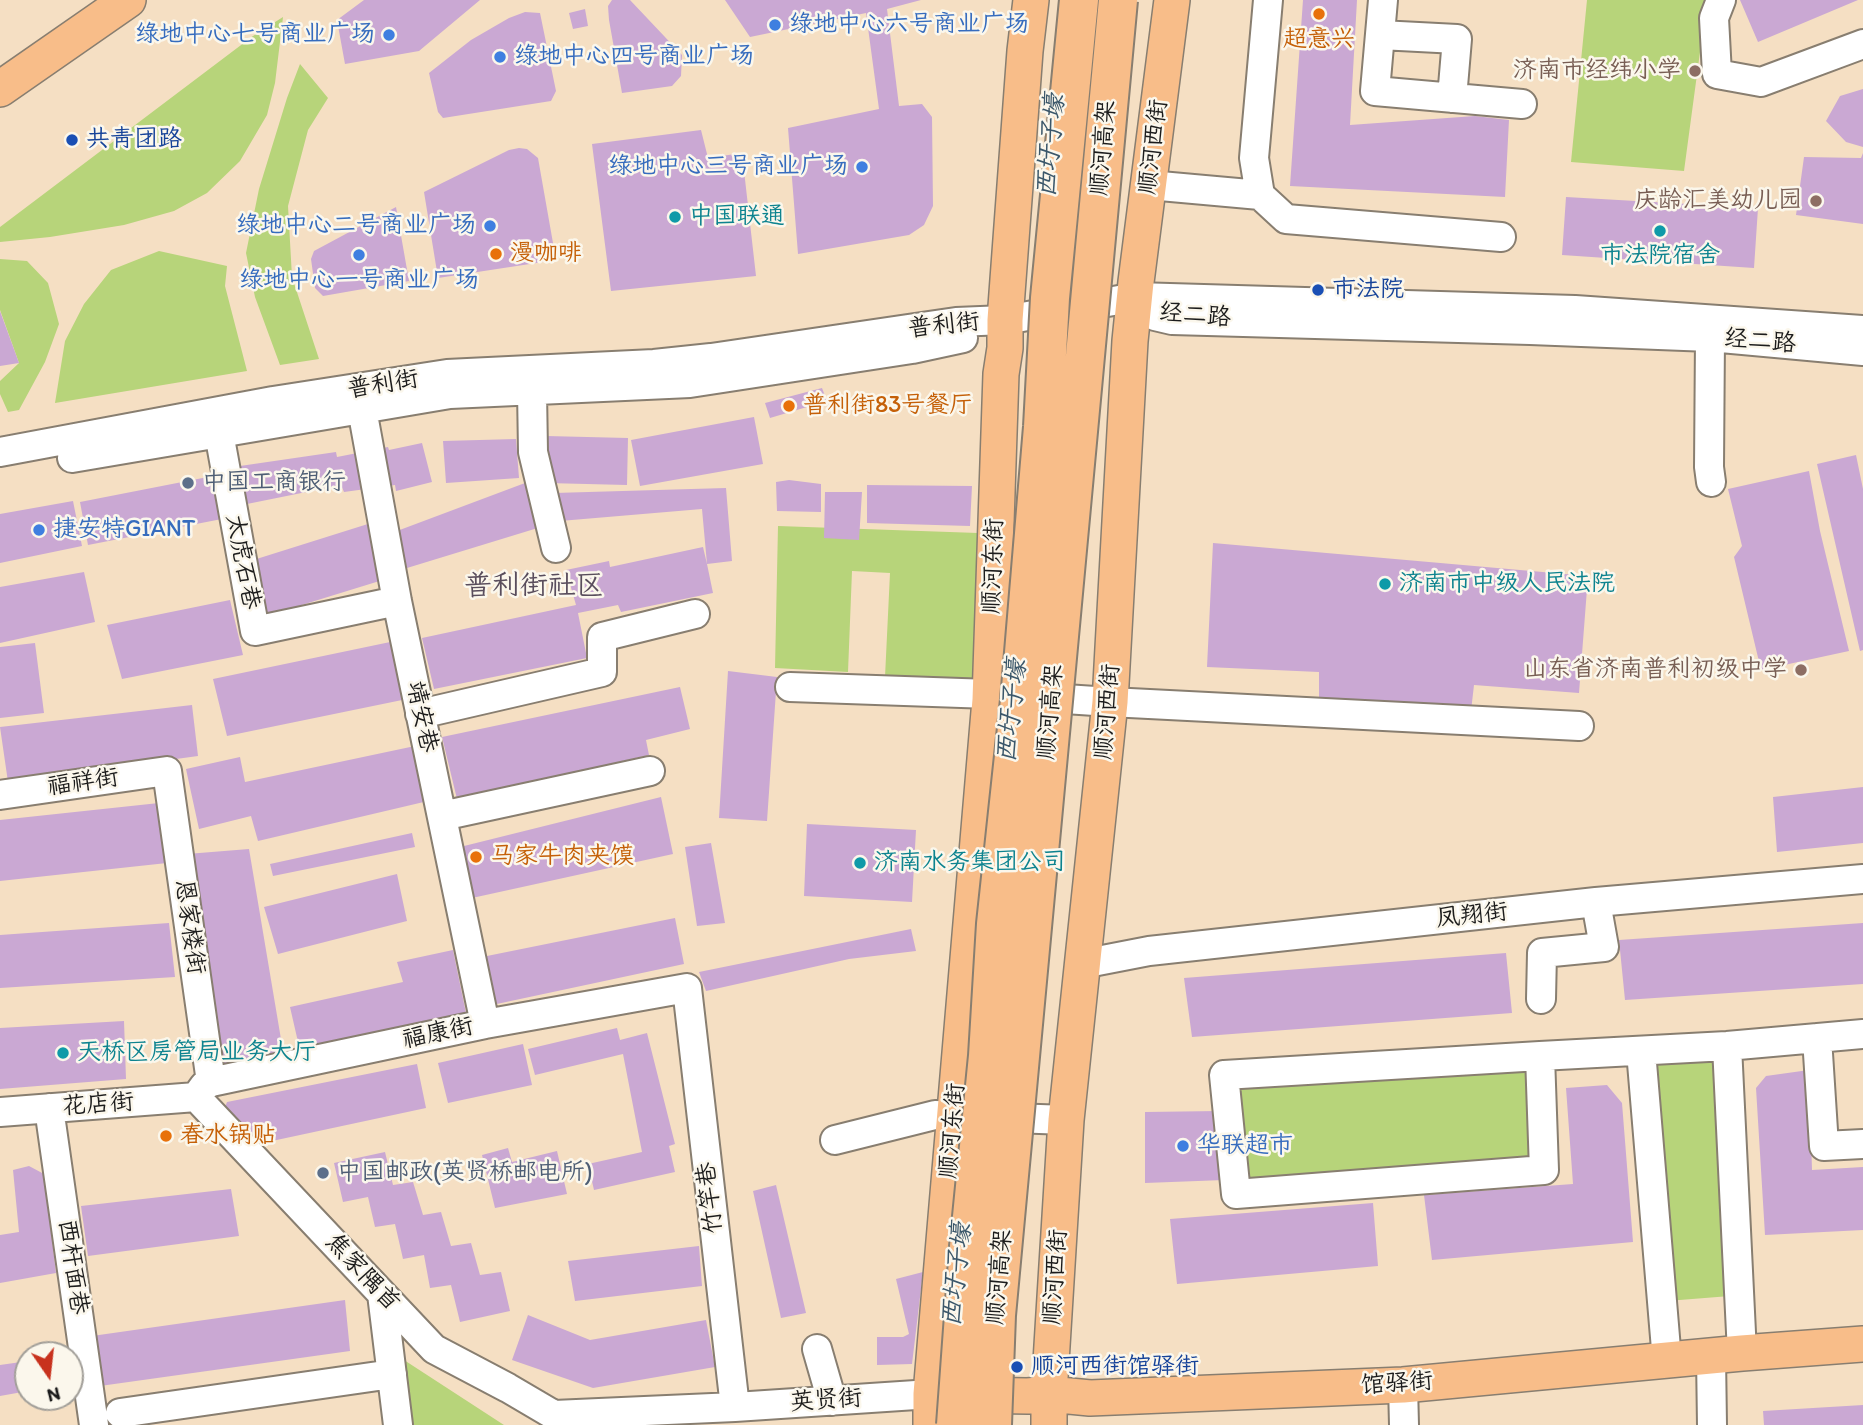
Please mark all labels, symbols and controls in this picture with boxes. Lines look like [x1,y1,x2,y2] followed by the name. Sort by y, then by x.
[1311,6,1327,22] marker: 超意兴
[789,11,1029,39] place label: 绿地中心六号商业广场
[767,17,783,33] marker: 绿地中心六号商业广场
[135,21,375,49] place label: 绿地中心七号商业广场
[1283,26,1355,54] place label: 超意兴
[381,27,397,43] marker: 绿地中心七号商业广场
[514,43,754,71] place label: 绿地中心四号商业广场
[492,49,508,65] marker: 绿地中心四号商业广场
[1513,57,1681,85] place label: 济南市经纬小学
[1687,63,1703,79] marker: 济南市经纬小学
[1032,93,1072,199] water label: 西圩子壕
[1134,98,1174,196] street label: 顺河西街
[1085,99,1123,197] street label: 顺河高架
[86,126,182,154] place label: 共青团路
[64,132,80,148] marker: 共青团路
[608,153,848,181] place label: 绿地中心三号商业广场
[854,159,870,175] marker: 绿地中心三号商业广场
[1634,187,1802,215] place label: 庆龄汇美幼儿园
[1808,193,1824,209] marker: 庆龄汇美幼儿园
[689,203,785,231] place label: 中国联通
[667,209,683,225] marker: 中国联通
[236,212,476,240] place label: 绿地中心二号商业广场
[482,218,498,234] marker: 绿地中心二号商业广场
[1652,223,1668,239] marker: 市法院宿舍
[510,240,582,268] place label: 漫咖啡
[1600,242,1720,270] place label: 市法院宿舍
[488,246,504,262] marker: 漫咖啡
[351,247,367,263] marker: 绿地中心一号商业广场
[239,267,479,295] place label: 绿地中心一号商业广场
[1332,276,1404,304] place label: 市法院
[1310,282,1326,298] marker: 市法院
[1158,299,1232,333] street label: 经二路
[907,308,981,344] street label: 普利街
[1723,325,1797,359] street label: 经二路
[345,365,421,405] street label: 普利街
[803,392,973,420] place label: 普利街83号餐厅
[781,398,797,414] marker: 普利街83号餐厅
[202,469,346,497] place label: 中国工商银行
[180,475,196,491] marker: 中国工商银行
[219,512,265,612] street label: 太虎石巷
[53,516,196,544] place label: 捷安特GIANT
[978,518,1010,614] street label: 顺河东街
[31,522,47,538] marker: 捷安特GIANT
[464,570,604,604] district label: 普利街社区
[1399,570,1615,598] place label: 济南市中级人民法院
[1377,576,1393,592] marker: 济南市中级人民法院
[1523,656,1787,684] place label: 山东省济南普利初级中学
[992,658,1034,764] water label: 西圩子壕
[1793,662,1809,678] marker: 山东省济南普利初级中学
[1032,663,1070,761] street label: 顺河高架
[1089,663,1127,761] street label: 顺河西街
[399,679,443,755] street label: 靖安巷
[45,764,121,802] street label: 福祥街
[490,843,634,871] place label: 马家牛肉夹馍
[468,849,484,865] marker: 马家牛肉夹馍
[874,849,1066,877] place label: 济南水务集团公司
[852,855,868,871] marker: 济南水务集团公司
[168,877,210,977] street label: 恩家楼街
[1435,898,1509,934] street label: 凤翔街
[400,1012,476,1056] street label: 福康街
[77,1039,317,1067] place label: 天桥区房管局业务大厅
[55,1045,71,1061] marker: 天桥区房管局业务大厅
[934,1082,972,1180] street label: 顺河东街
[61,1088,135,1122] street label: 花店街
[180,1122,276,1150] place label: 春水锅贴
[158,1128,174,1144] marker: 春水锅贴
[1197,1132,1293,1160] place label: 华联超市
[1175,1138,1191,1154] marker: 华联超市
[337,1159,593,1187] place label: 中国邮政(英贤桥邮电所)
[692,1161,730,1235] street label: 竹竿巷
[315,1165,331,1181] marker: 中国邮政(英贤桥邮电所)
[51,1217,93,1317] street label: 西杆面巷
[937,1222,979,1328] water label: 西圩子壕
[319,1228,405,1318] street label: 焦家隅首
[981,1228,1019,1326] street label: 顺河高架
[1038,1228,1074,1326] street label: 顺河西街
[14,1341,84,1411] north arrow
[1031,1353,1199,1381] place label: 顺河西街馆驿街
[1009,1359,1025,1375] marker: 顺河西街馆驿街
[1360,1367,1434,1401] street label: 馆驿街
[45,1382,63,1408] text: N
[789,1384,863,1418] street label: 英贤街

